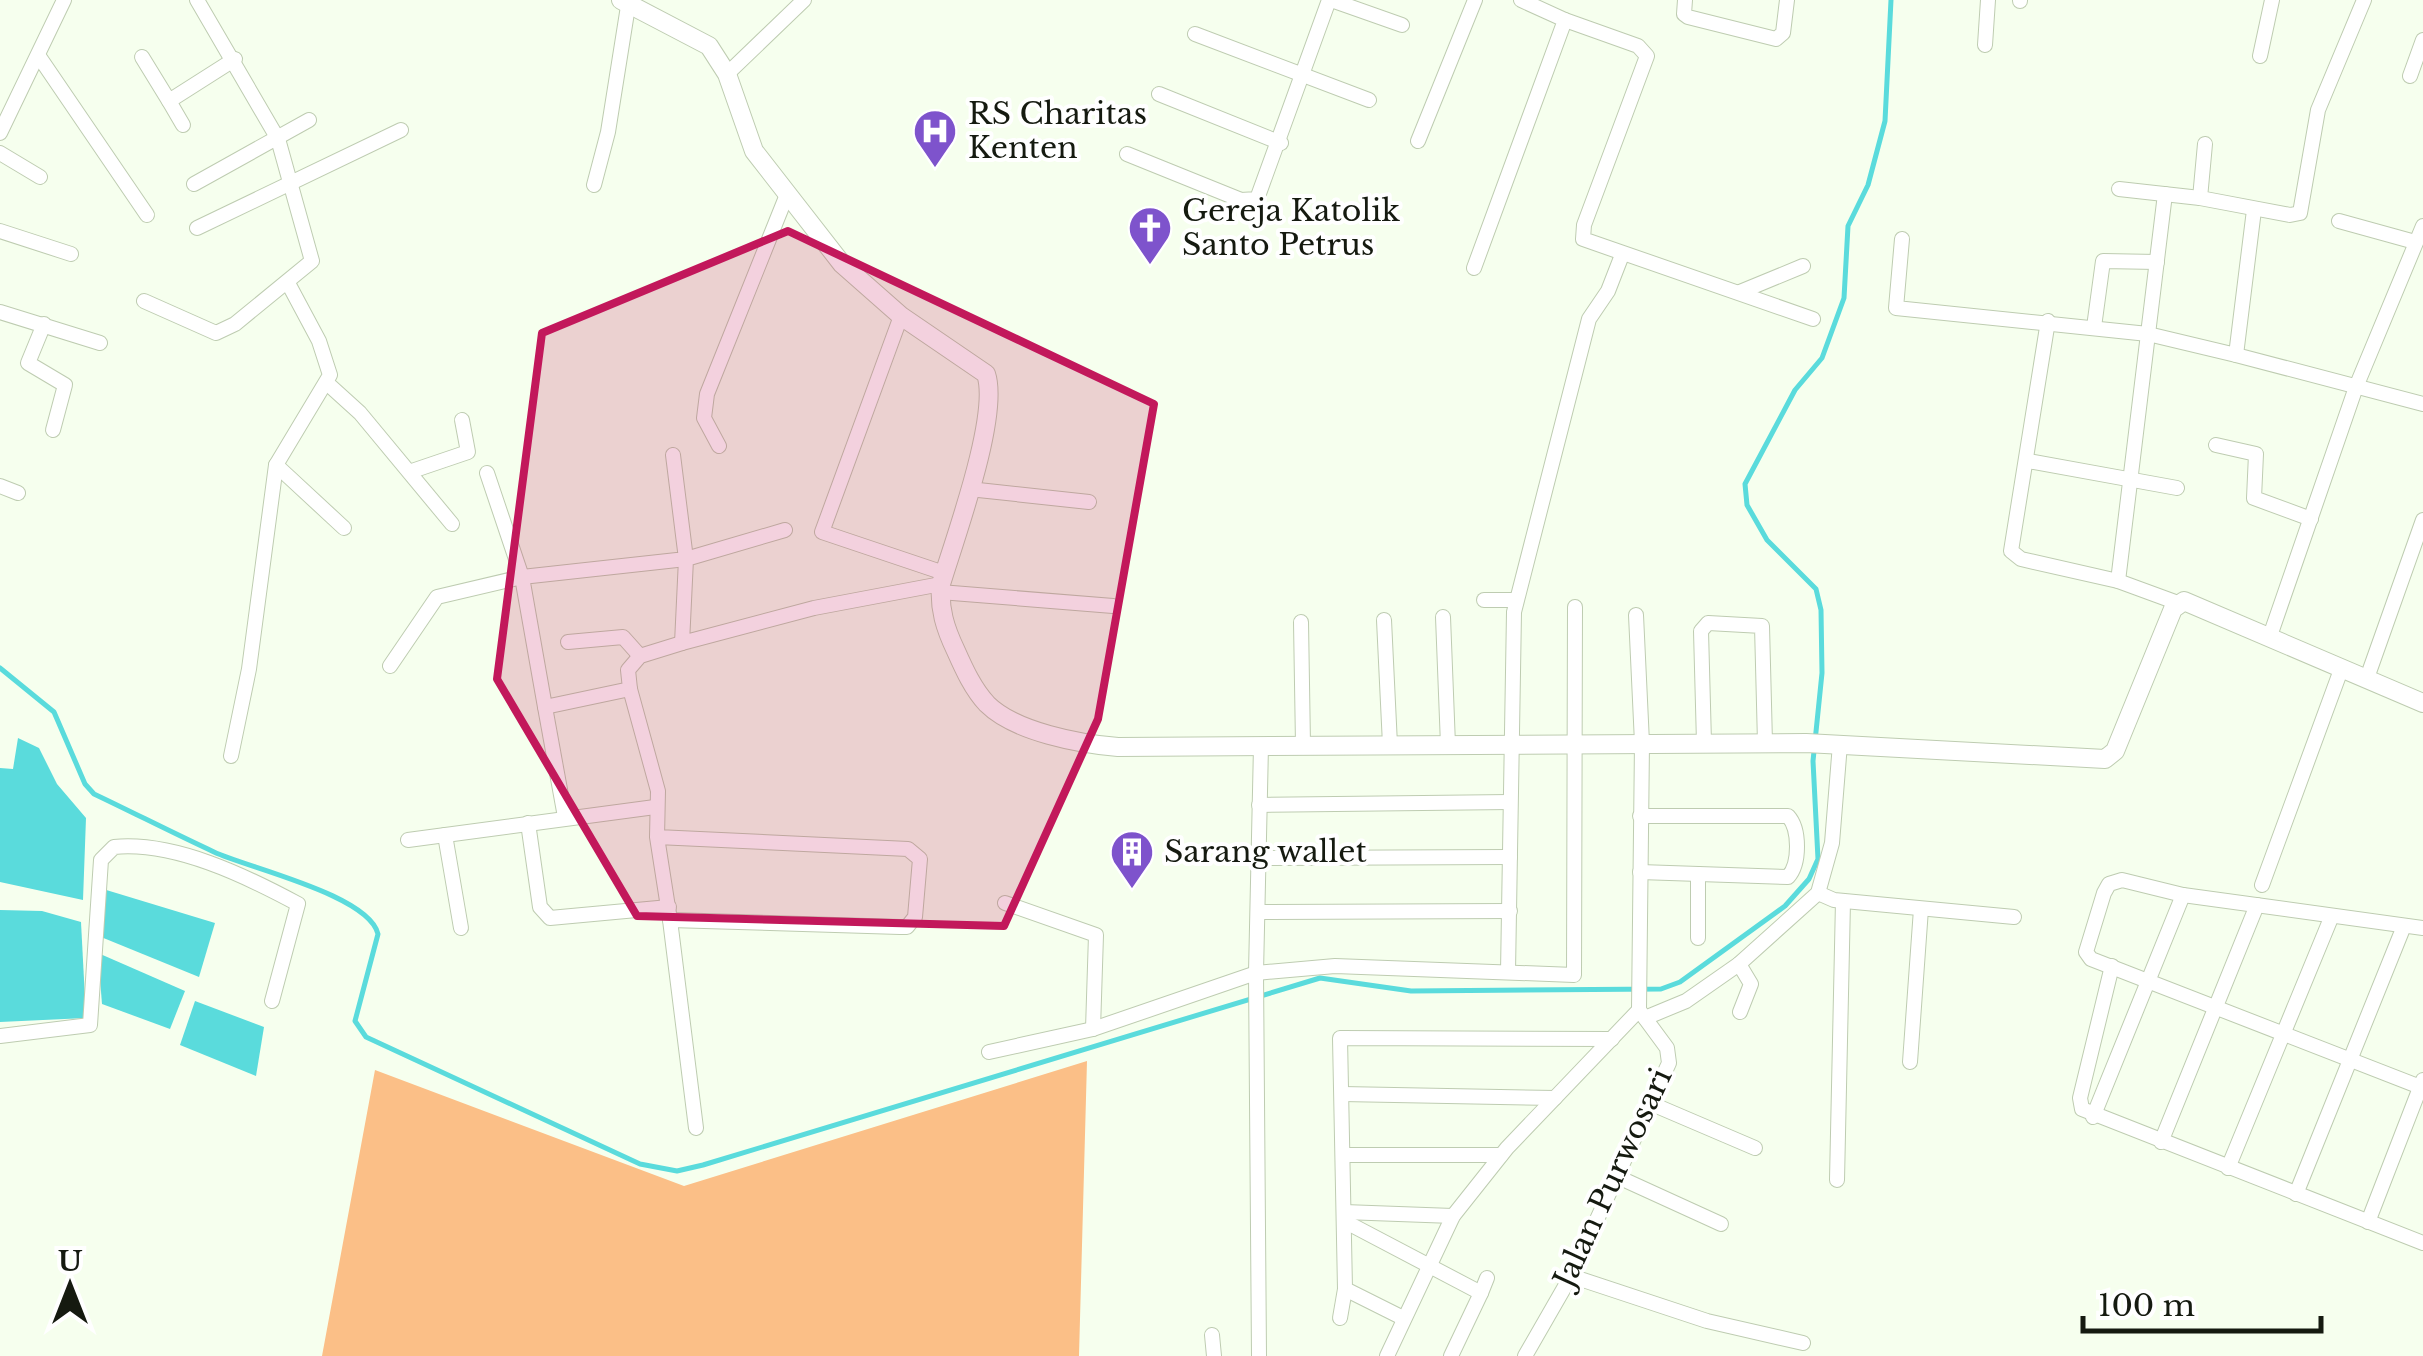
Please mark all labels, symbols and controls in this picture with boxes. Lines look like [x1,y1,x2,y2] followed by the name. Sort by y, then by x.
[968,95,1147,166] place label: RS Charitas Kenten
[912,108,958,169] hospital icon: RS Charitas Kenten
[1182,192,1400,263] place label: Gereja Katolik Santo Petrus
[1127,205,1173,266] church icon: Gereja Katolik Santo Petrus
[1109,829,1155,890] building icon: Sarang wallet
[1164,833,1368,870] place label: Sarang wallet
[1544,1062,1680,1297] street label: Jalan Purwosari
[20,1236,120,1336] north arrow
[58,1244,83,1279] text: U
[2083,1271,2320,1333] scale bar
[2098,1287,2195,1324] text: 100 m

